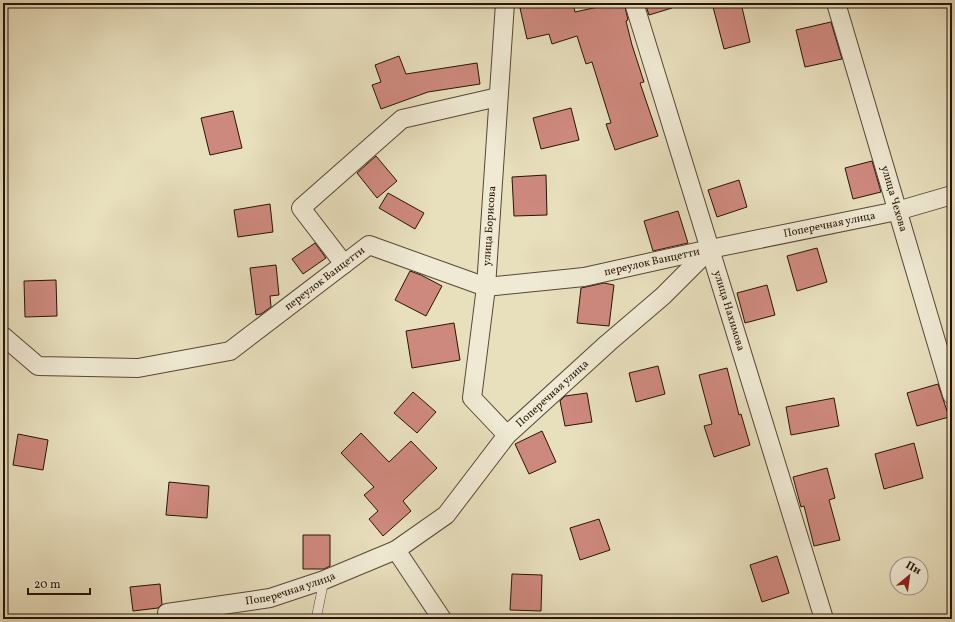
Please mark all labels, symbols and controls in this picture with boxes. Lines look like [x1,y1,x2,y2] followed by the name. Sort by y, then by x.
[877,164,911,234] street label: улица Чехова
[480,185,500,267] street label: улица Борисова
[782,208,877,241] street label: Поперечная улица
[282,243,368,314] street label: переулок Ванцетти
[603,244,702,280] street label: переулок Ванцетти
[709,269,749,353] street label: улица Нахимова
[513,356,592,431] street label: Поперечная улица
[889,556,929,596] north arrow
[903,558,924,579] text: Пн
[244,568,338,609] street label: Поперечная улица
[28,570,90,596] scale bar
[34,577,61,593] text: 20 m

